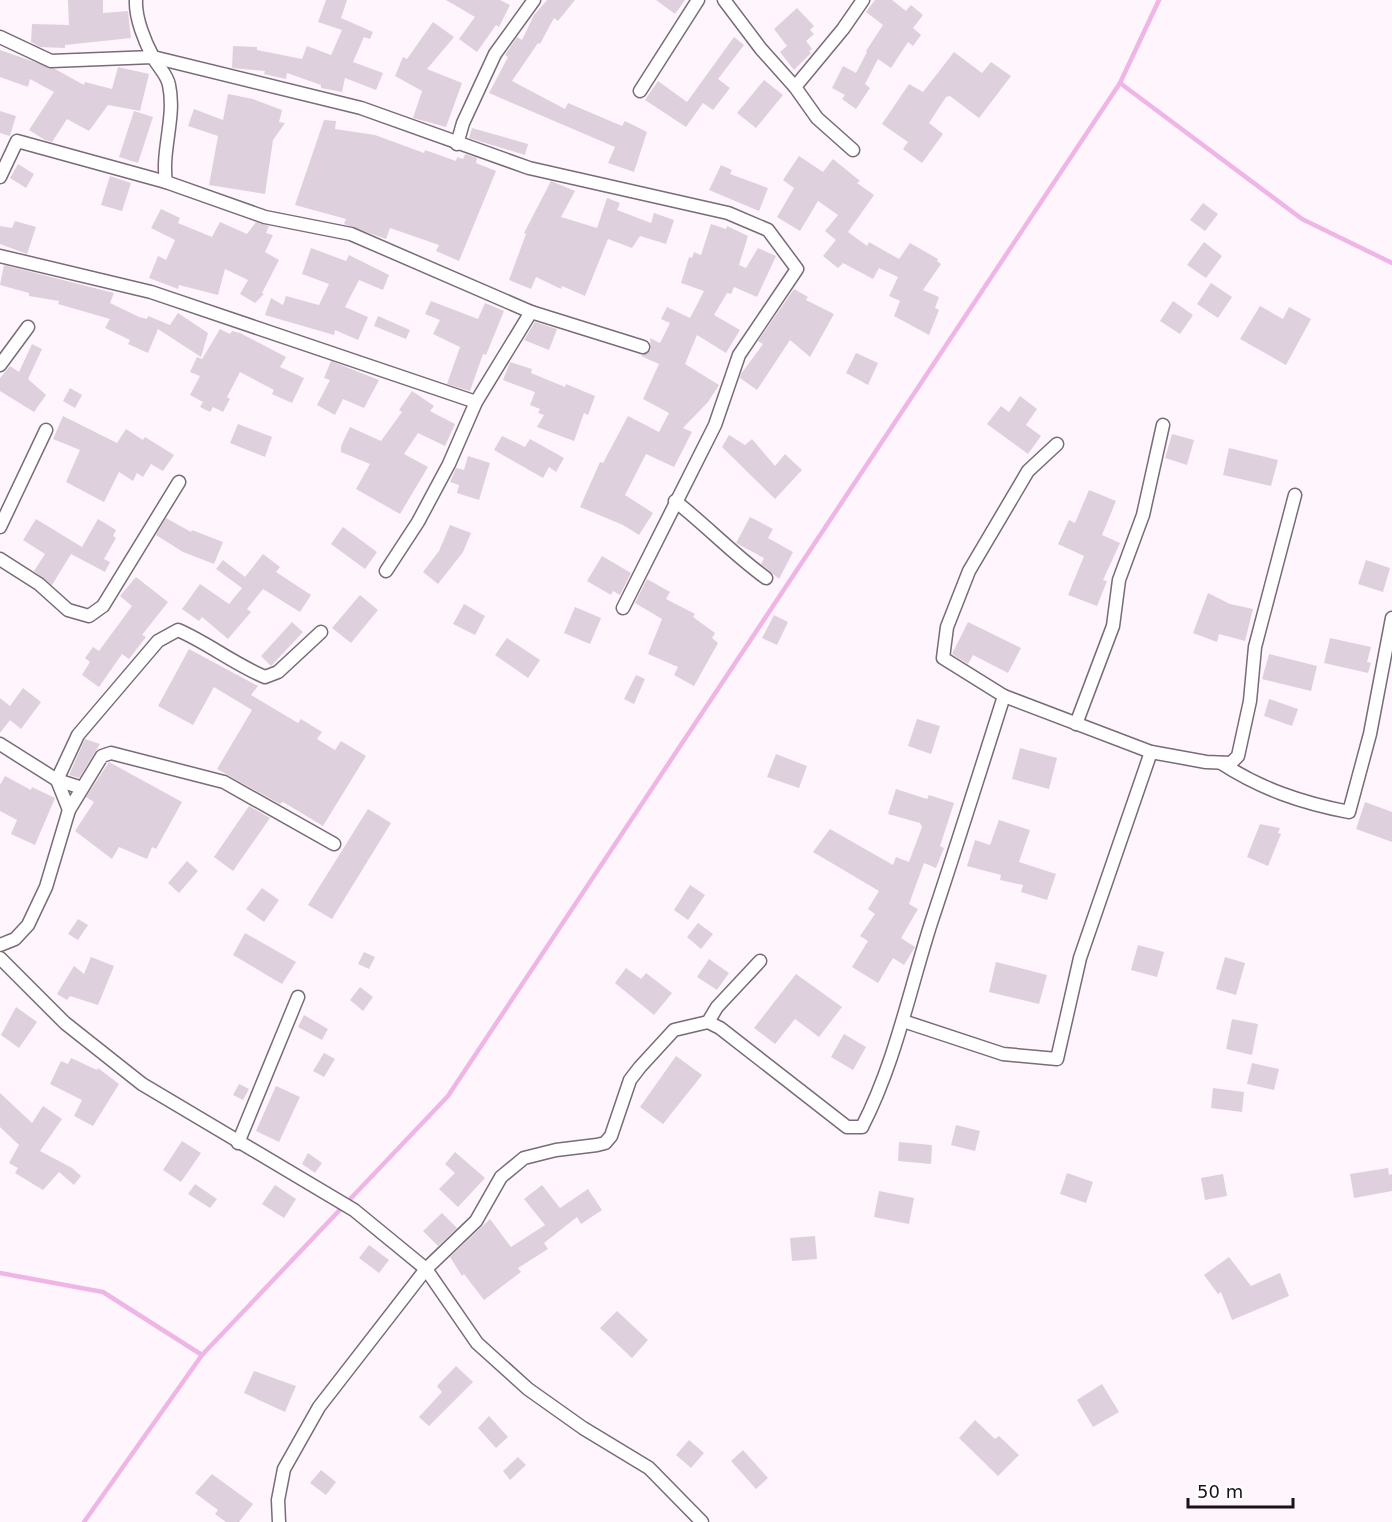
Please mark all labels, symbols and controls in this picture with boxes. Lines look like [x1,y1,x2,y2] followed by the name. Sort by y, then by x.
[1188,1471,1293,1509] scale bar
[1197,1481,1243,1502] text: 50 m

